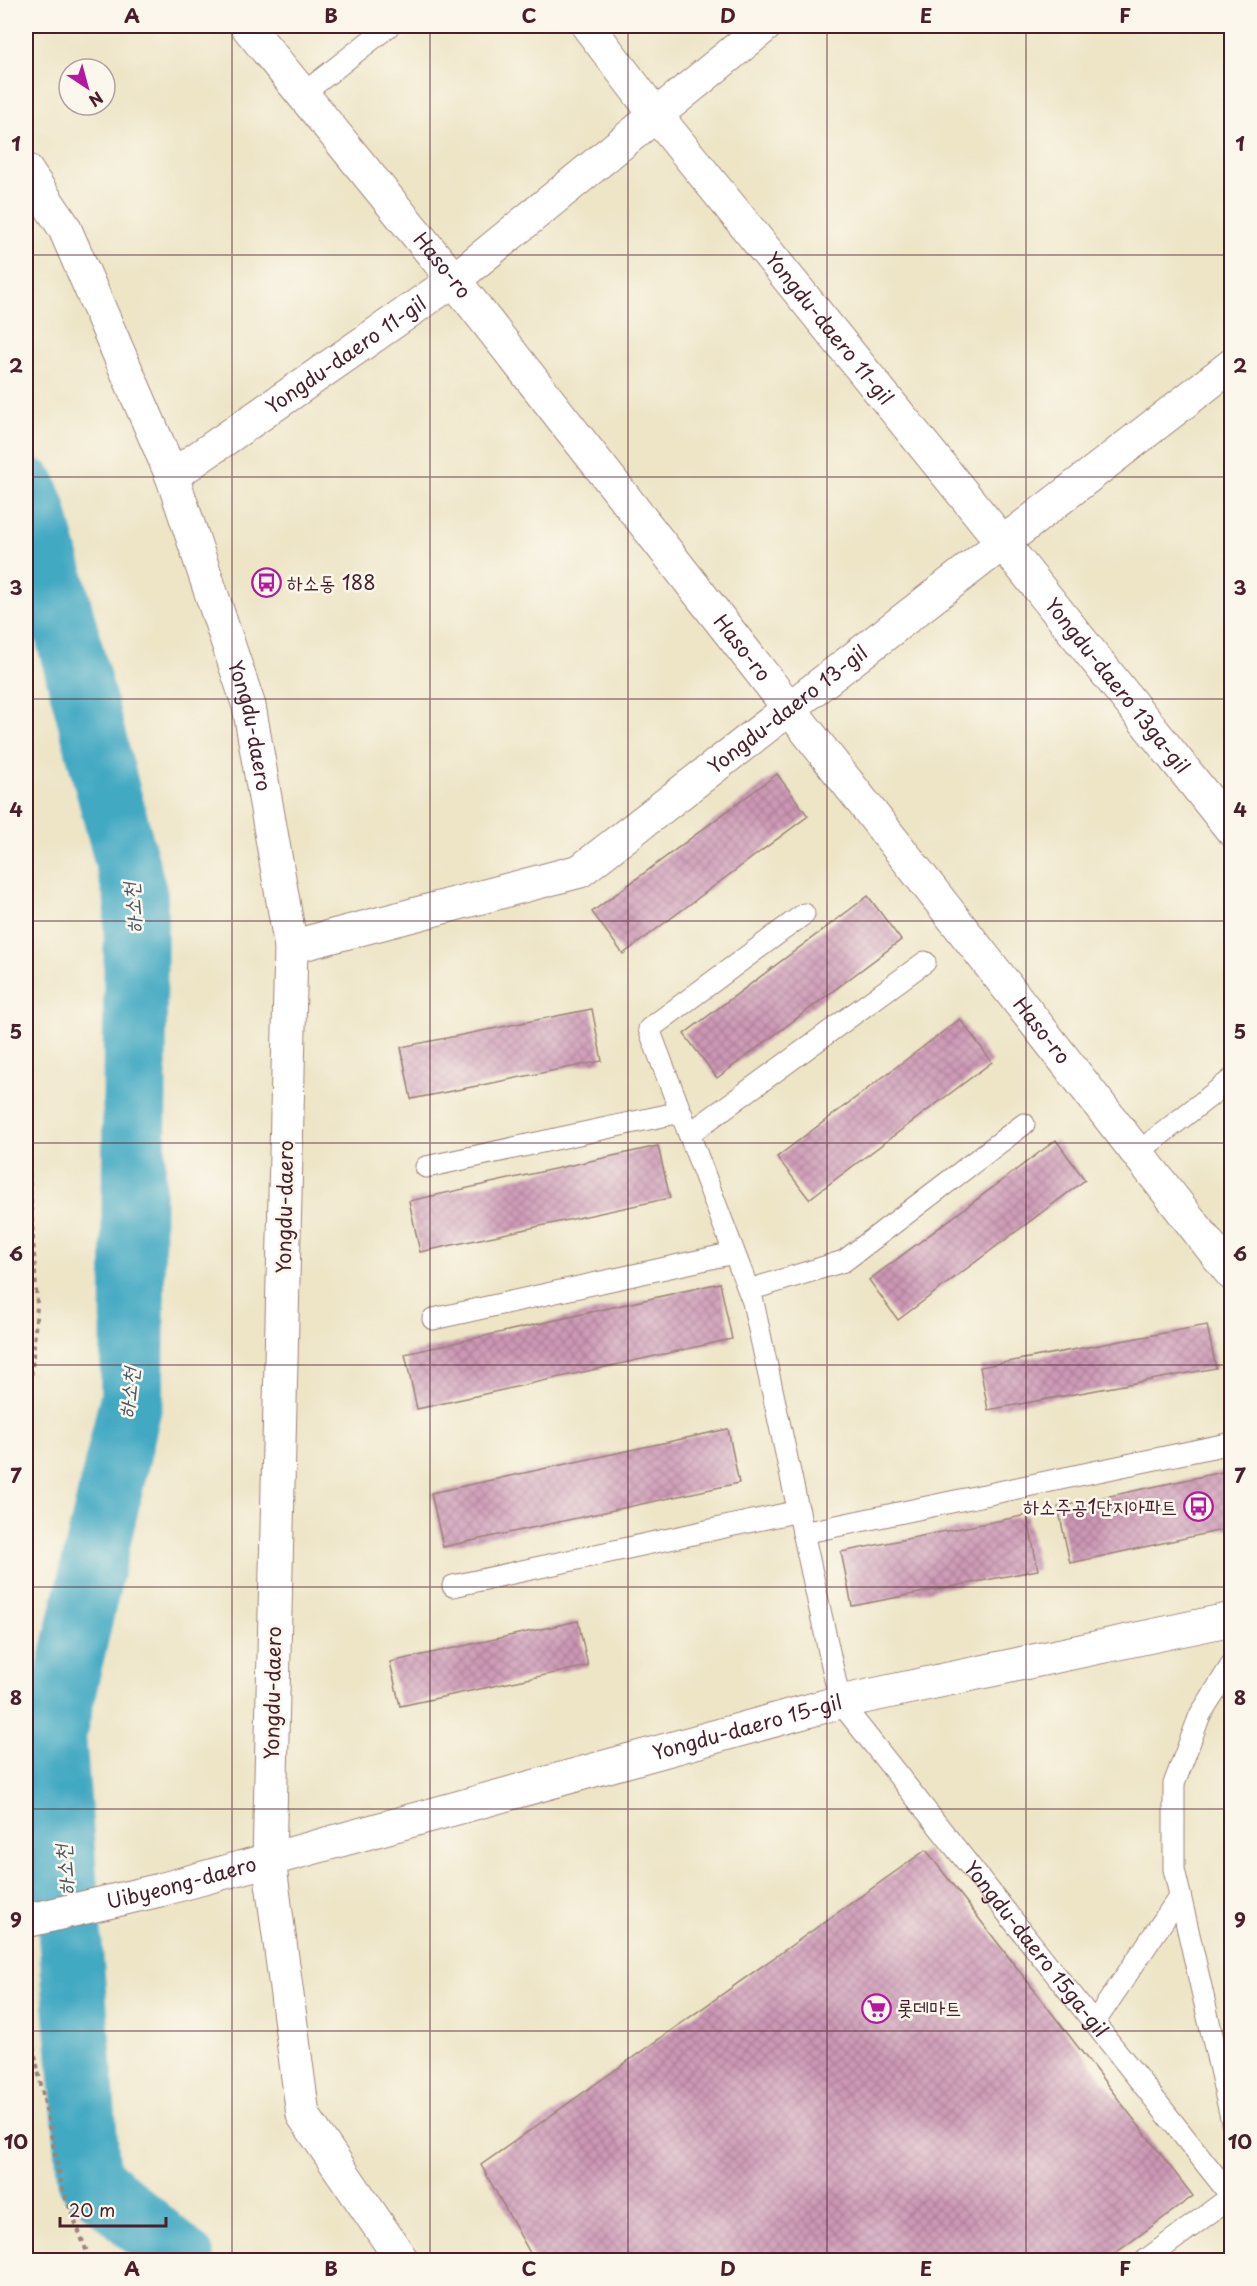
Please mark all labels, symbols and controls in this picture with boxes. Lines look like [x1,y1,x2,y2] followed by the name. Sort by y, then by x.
[124,0,140,30] text: A
[324,0,338,30] text: B
[521,0,537,30] text: C
[720,0,736,30] text: D
[920,0,932,30] text: E
[1119,0,1131,30] text: F
[57,57,117,117] north arrow
[84,87,109,113] text: N
[11,128,21,158] text: 1
[1235,128,1245,158] text: 1
[407,225,479,305] street label: Haso-ro
[759,245,901,411] street label: Yongdu-daero 11-gil
[259,288,432,421] street label: Yongdu-daero 11-gil
[9,350,23,380] text: 2
[1233,350,1247,380] text: 2
[250,567,282,599] bus stop icon: 하소동 188
[287,567,376,597] place label: 하소동 188
[9,572,23,602] text: 3
[1233,572,1247,602] text: 3
[1038,591,1198,780] street label: Yongdu-daero 13ga-gil
[707,608,779,687] street label: Haso-ro
[701,637,874,781] street label: Yongdu-daero 13-gil
[221,656,280,793] street label: Yongdu-daero
[9,794,23,824] text: 4
[1233,794,1247,824] text: 4
[113,879,149,935] water label: 하소천
[1007,990,1078,1070] street label: Haso-ro
[10,1016,22,1046] text: 5
[1234,1016,1246,1046] text: 5
[268,1140,300,1274] street label: Yongdu-daero
[9,1238,23,1268] text: 6
[1233,1238,1247,1268] text: 6
[108,1364,146,1420] water label: 하소천
[10,1460,22,1490] text: 7
[1234,1460,1246,1490] text: 7
[1023,1491,1177,1521] place label: 하소주공1단지아파트
[1182,1491,1214,1523] bus stop icon: 하소주공1단지아파트
[256,1626,288,1760] street label: Yongdu-daero
[10,1682,22,1712] text: 8
[1234,1682,1246,1712] text: 8
[649,1686,845,1767] street label: Yongdu-daero 15-gil
[45,1841,81,1897] water label: 하소천
[103,1848,260,1916] street label: Uibyeong-daero
[957,1854,1116,2043] street label: Yongdu-daero 15ga-gil
[10,1904,22,1934] text: 9
[1234,1904,1246,1934] text: 9
[860,1992,892,2024] supermarket icon: 롯데마트
[897,1992,961,2022] place label: 롯데마트
[4,2126,28,2156] text: 10
[1228,2126,1252,2156] text: 10
[60,2190,166,2228] scale bar
[69,2196,115,2223] text: 20 m
[124,2253,140,2283] text: A
[324,2253,338,2283] text: B
[521,2253,537,2283] text: C
[720,2253,736,2283] text: D
[920,2253,932,2283] text: E
[1119,2253,1131,2283] text: F

